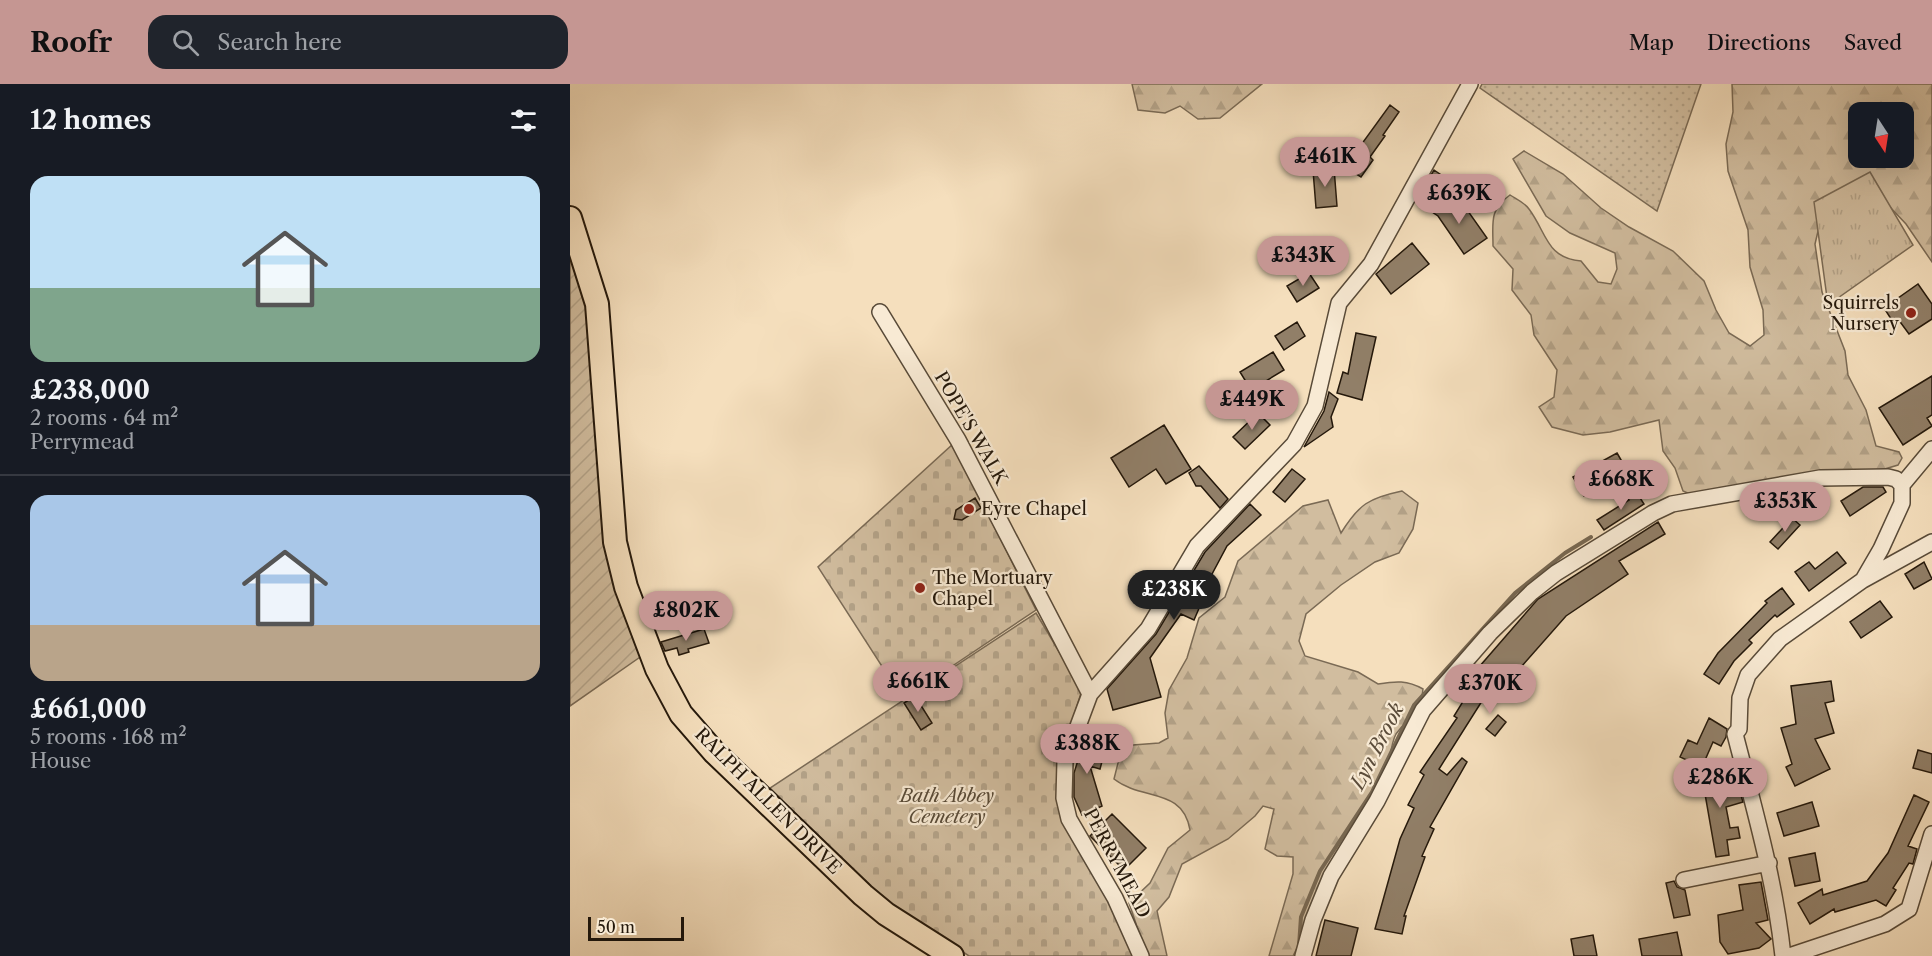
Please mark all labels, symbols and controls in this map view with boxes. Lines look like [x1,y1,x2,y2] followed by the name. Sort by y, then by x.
[148,15,568,69] search box
[30,25,112,59] text: Roofr
[169,26,202,59] icon: search
[217,29,342,56] text: Search here
[1629,30,1674,55] text: Map
[1707,30,1811,55] text: Directions
[1844,30,1902,55] text: Saved
[1848,102,1914,168] north arrow
[1848,102,1914,168] map controls
[30,104,151,136] text: 12 homes
[507,104,540,137] icon: filters
[1283,137,1367,188] pin: £461K
[1294,144,1356,168] text: £461K
[1417,174,1501,225] pin: £639K
[1427,181,1491,205] text: £639K
[231,215,339,323] icon: home
[1261,236,1345,287] pin: £343K
[1271,243,1335,267] text: £343K
[1823,292,1900,335] place label: Squirrels Nursery
[1904,306,1918,320] marker: Squirrels Nursery
[930,367,1013,489] street label: POPE'S WALK
[30,374,150,406] text: £238,000
[1210,380,1294,431] pin: £449K
[1219,387,1285,411] text: £449K
[30,406,179,430] text: 2 rooms · 64 m²
[30,430,134,454] text: Perrymead
[1579,460,1663,511] pin: £668K
[1588,467,1654,491] text: £668K
[1743,482,1827,533] pin: £353K
[1753,489,1817,513] text: £353K
[981,498,1087,520] place label: Eyre Chapel
[962,502,976,516] marker: Eyre Chapel
[231,534,339,642] icon: home
[932,567,1054,610] place label: The Mortuary Chapel
[1132,570,1216,621] pin: £238K
[1142,577,1206,601] text: £238K
[913,581,927,595] marker: The Mortuary Chapel
[644,591,728,642] pin: £802K
[653,598,719,622] text: £802K
[876,662,960,713] pin: £661K
[1448,664,1532,715] pin: £370K
[887,669,949,693] text: £661K
[1458,671,1522,695] text: £370K
[30,693,147,725] text: £661,000
[1344,698,1409,795] water label: Lyn Brook
[690,723,846,879] street label: RALPH ALLEN DRIVE
[1045,724,1129,775] pin: £388K
[30,725,187,749] text: 5 rooms · 168 m²
[1054,731,1120,755] text: £388K
[30,749,91,773] text: House
[1678,758,1762,809] pin: £286K
[1687,765,1753,789] text: £286K
[898,785,994,828] park label: Bath Abbey Cemetery
[1079,804,1155,922] street label: PERRYMEAD
[588,914,684,942] scale bar
[597,917,635,937] text: 50 m

